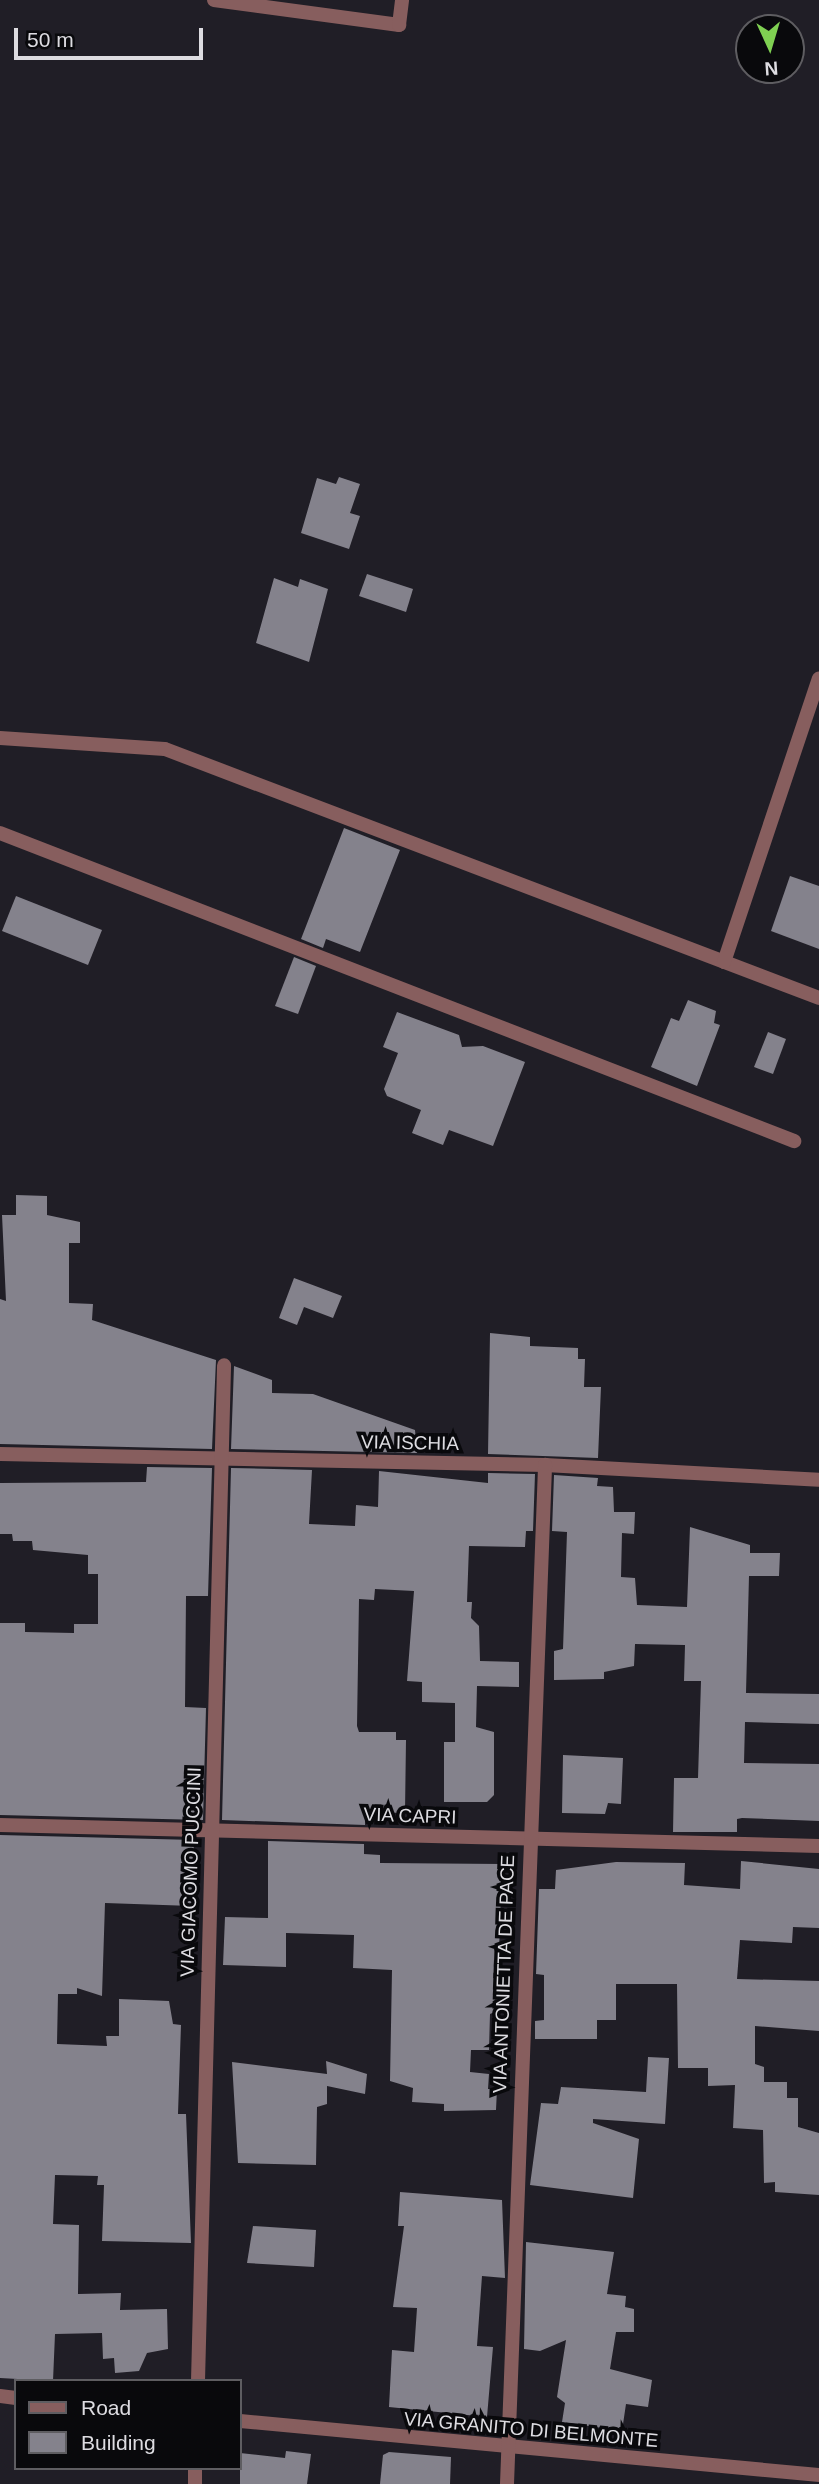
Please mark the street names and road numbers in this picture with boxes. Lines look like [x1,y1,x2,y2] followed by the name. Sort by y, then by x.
[360,1431,460,1455] street label: VIA ISCHIA
[176,1766,206,1978] street label: VIA GIACOMO PUCCINI
[363,1803,457,1829] street label: VIA CAPRI
[488,1853,520,2095] street label: VIA ANTONIETTA DE PACE
[402,2407,660,2453] street label: VIA GRANITO DI BELMONTE

